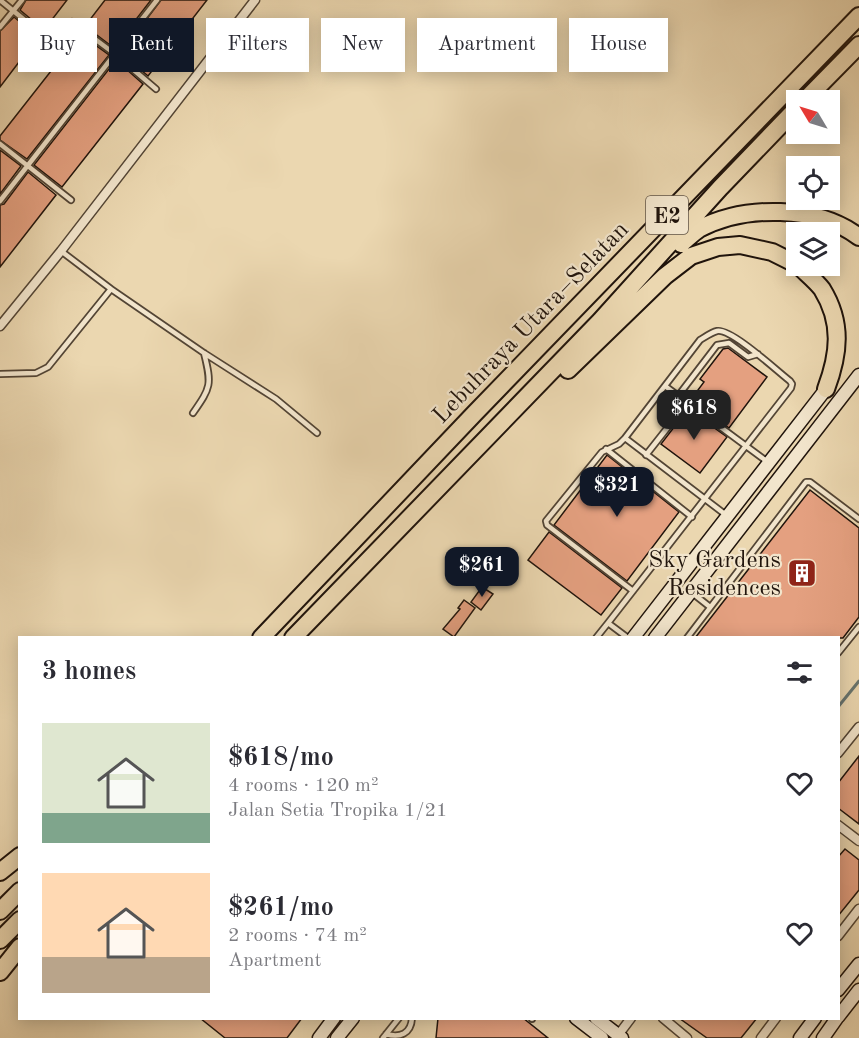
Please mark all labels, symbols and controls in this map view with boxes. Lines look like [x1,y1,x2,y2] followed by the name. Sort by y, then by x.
[18,18,97,72] chip: Buy
[109,18,194,72] chip: Rent
[206,18,309,72] chip: Filters
[321,18,405,72] chip: New
[417,18,557,72] chip: Apartment
[569,18,668,72] chip: House
[786,90,840,144] north arrow
[786,90,840,276] map controls
[786,156,840,210] button: locate
[646,196,688,234] road number: E2
[429,218,634,429] street label: Lebuhraya Utara–Selatan
[786,222,840,276] button: layers
[658,390,730,441] pin: $618
[671,399,717,419] text: $618
[581,467,653,518] pin: $321
[594,476,640,496] text: $321
[446,547,518,598] pin: $261
[648,549,781,601] place label: Sky Gardens Residences
[459,556,505,576] text: $261
[786,557,818,589] building icon: Sky Gardens Residences
[783,656,816,689] icon: filters
[42,659,136,685] text: 3 homes
[228,745,334,771] text: $618/mo
[90,747,162,819] icon: home
[783,767,816,800] icon: heart
[228,776,378,796] text: 4 rooms · 120 m²
[228,801,448,821] text: Jalan Setia Tropika 1/21
[228,895,334,921] text: $261/mo
[90,897,162,969] icon: home
[783,917,816,950] icon: heart
[228,926,367,946] text: 2 rooms · 74 m²
[228,951,322,971] text: Apartment

